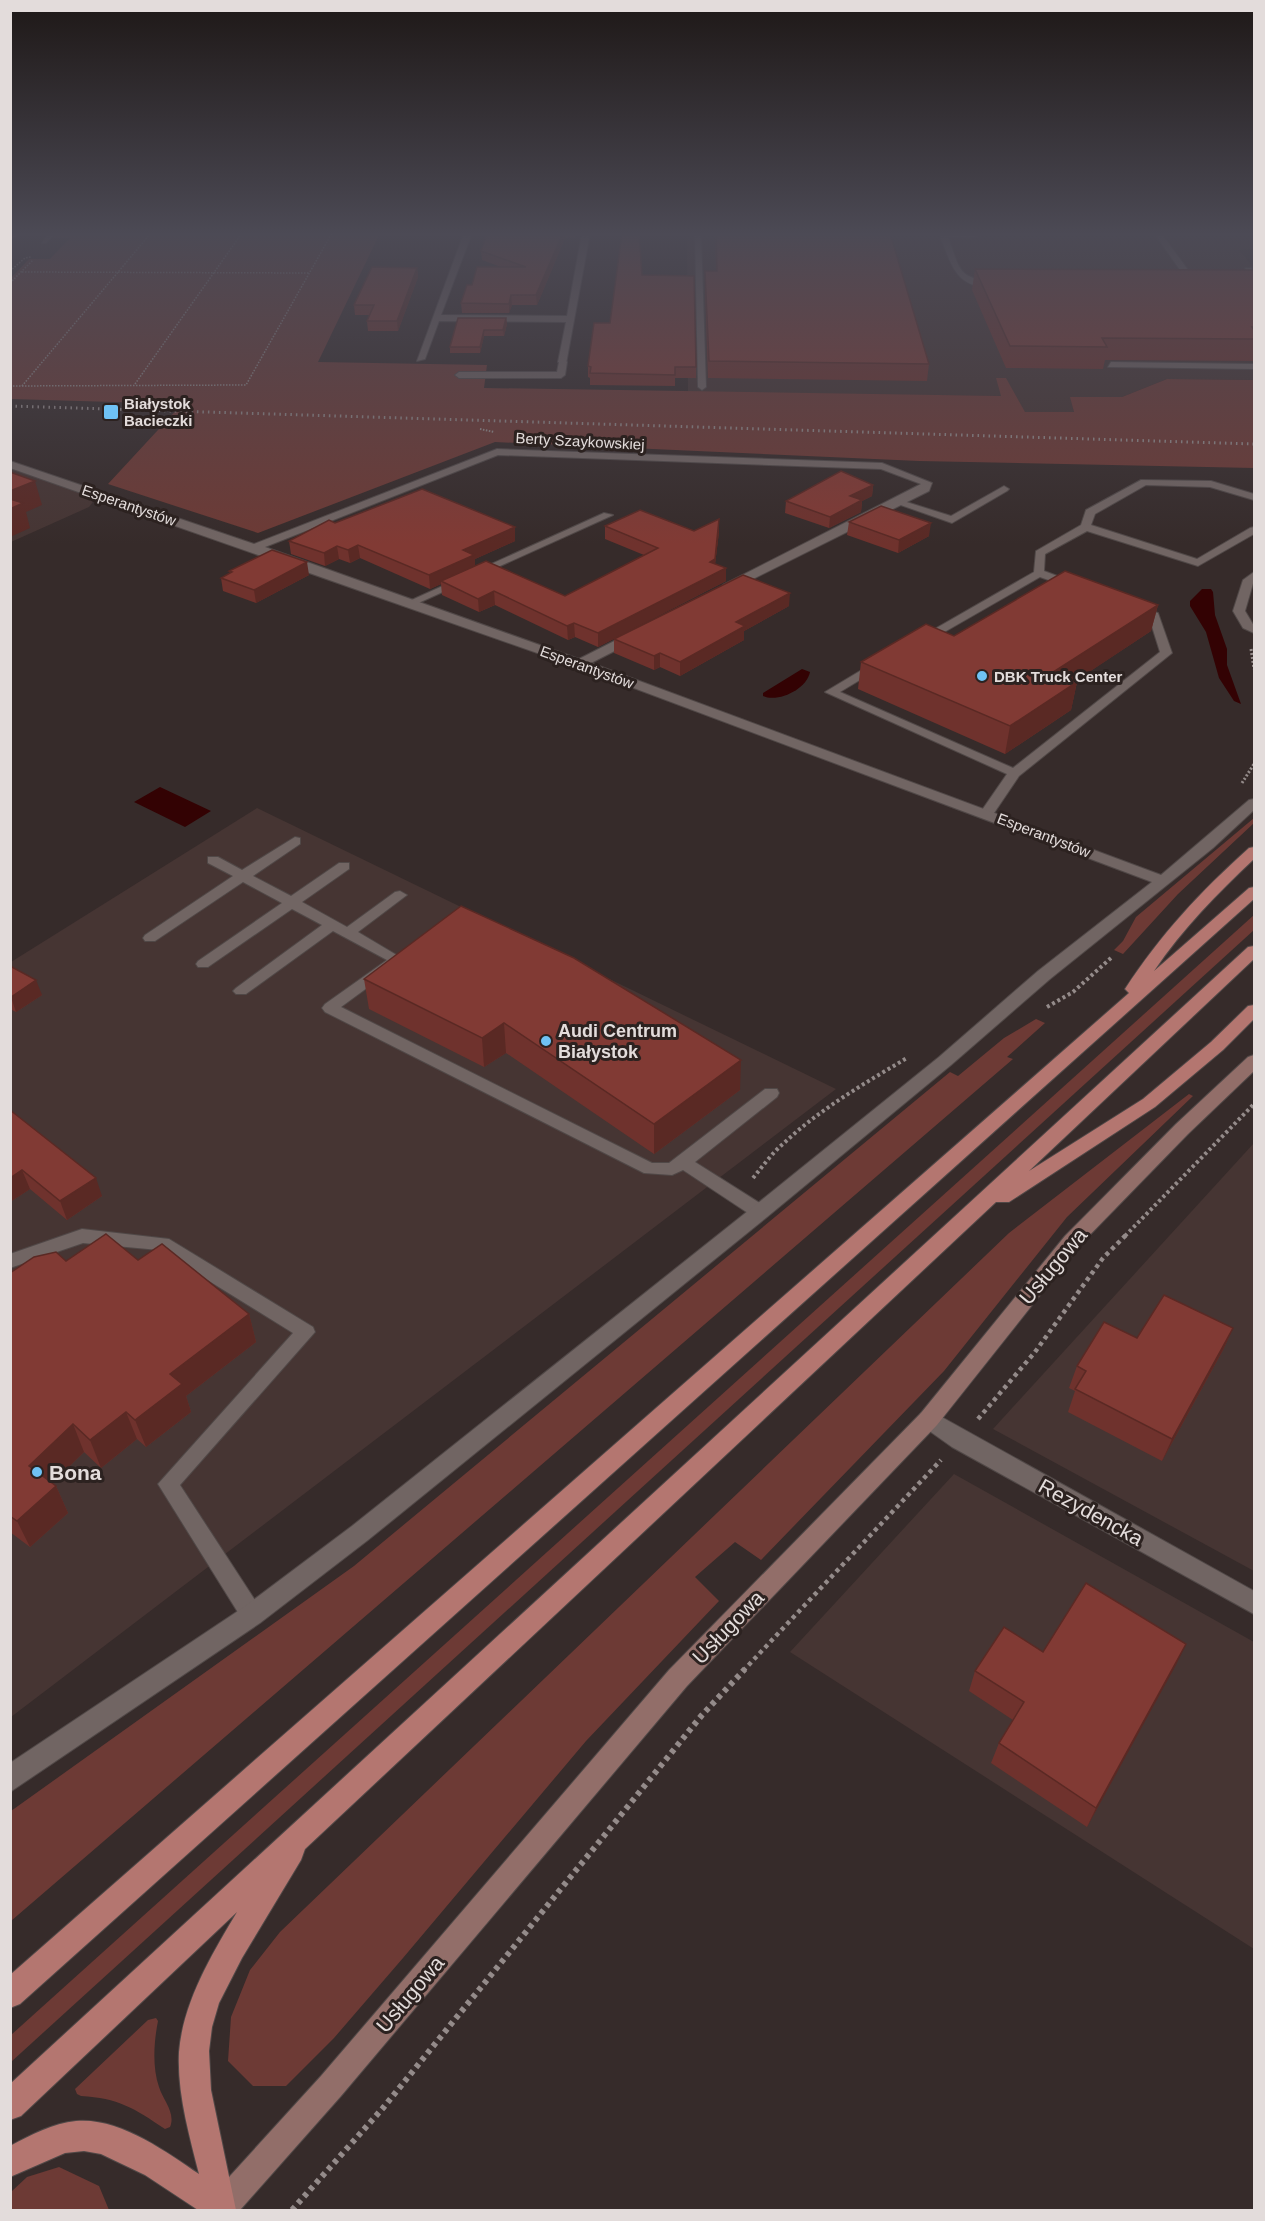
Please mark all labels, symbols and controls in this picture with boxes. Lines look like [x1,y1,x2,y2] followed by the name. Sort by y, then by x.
[124,395,192,429] place label: Białystok Bacieczki
[102,403,120,421] marker: Białystok Bacieczki
[515,429,645,453] street label: Berty Szaykowskiej
[80,481,178,529] street label: Esperantystów
[538,642,636,692] street label: Esperantystów
[994,668,1123,685] place label: DBK Truck Center
[975,669,989,683] marker: DBK Truck Center
[995,809,1093,861] street label: Esperantystów
[558,1021,677,1062] place label: Audi Centrum Białystok
[539,1034,553,1048] marker: Audi Centrum Białystok
[1015,1223,1092,1309] street label: Usługowa
[49,1461,102,1484] place label: Bona
[30,1465,44,1479] marker: Bona
[1035,1474,1147,1550] street label: Rezydencka
[688,1586,769,1668] street label: Usługowa
[372,1951,449,2037] street label: Usługowa

